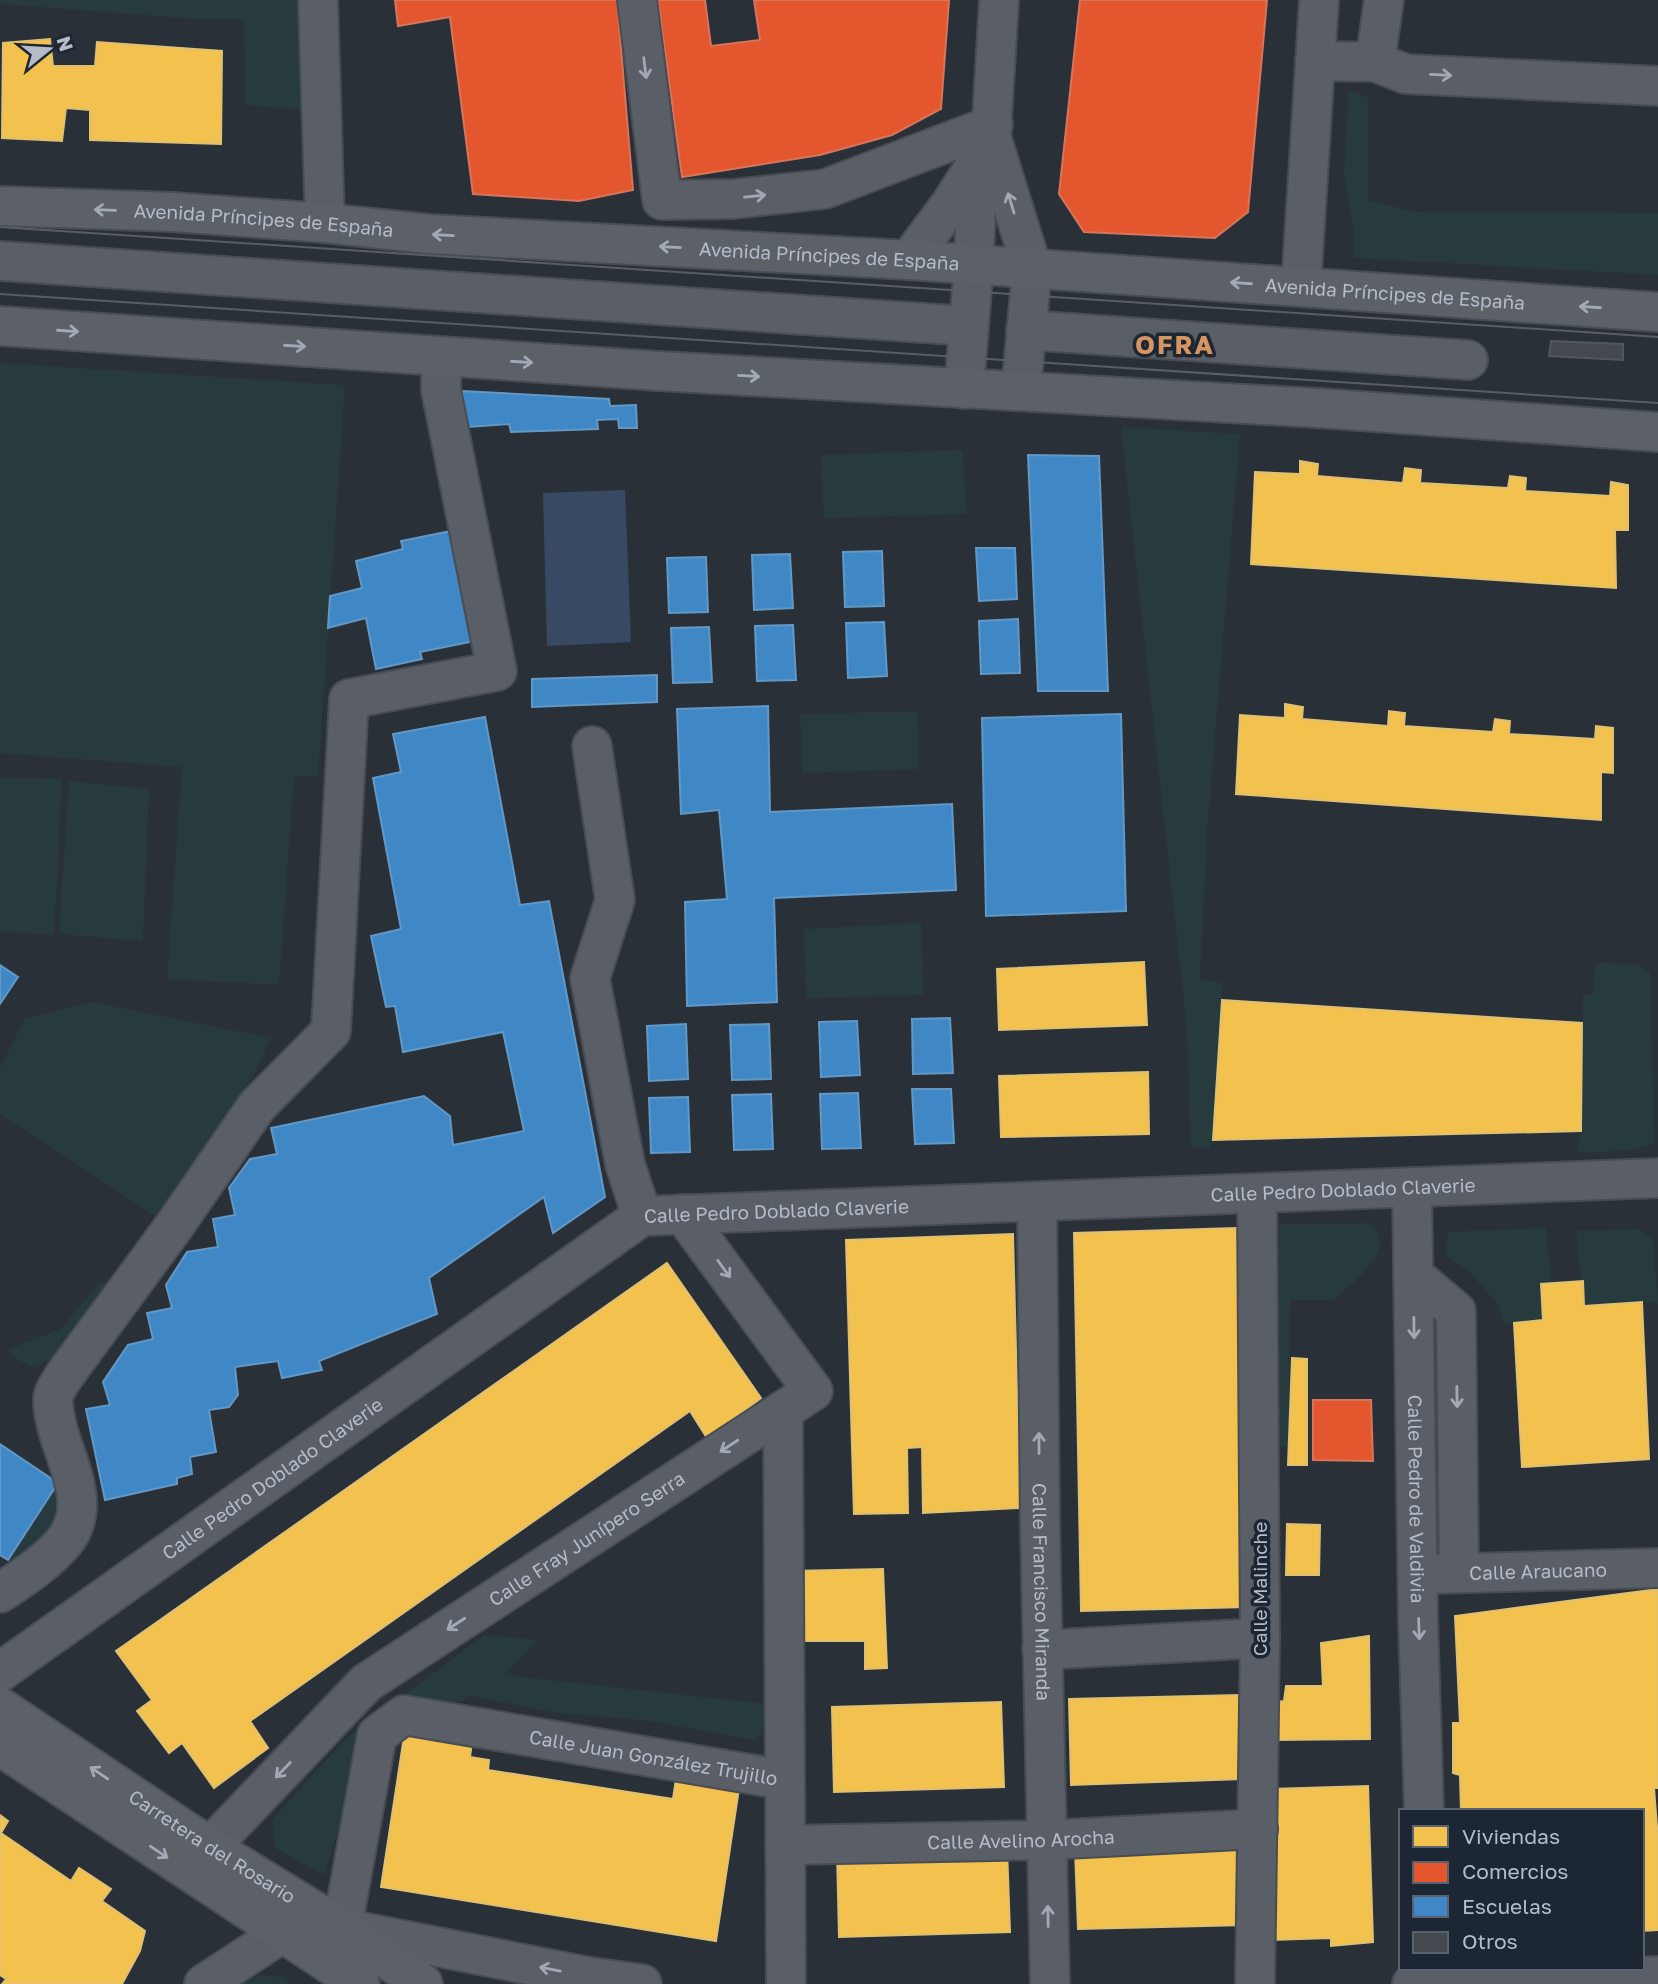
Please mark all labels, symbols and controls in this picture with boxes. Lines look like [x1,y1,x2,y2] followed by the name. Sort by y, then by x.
[14,14,84,84] north arrow
[52,33,79,54] text: N
[639,56,652,79] one-way arrow
[1429,69,1452,82] one-way arrow
[743,190,765,203] one-way arrow
[1004,192,1017,214] one-way arrow
[133,199,395,241] street label: Avenida Príncipes de España
[94,203,117,216] one-way arrow
[432,228,455,241] one-way arrow
[699,237,960,274] street label: Avenida Príncipes de España
[659,240,682,253] one-way arrow
[1264,273,1526,314] street label: Avenida Príncipes de España
[1230,276,1253,289] one-way arrow
[1579,300,1602,313] one-way arrow
[56,325,79,338] one-way arrow
[1135,329,1215,360] district label: OFRA
[283,340,306,353] one-way arrow
[510,356,533,369] one-way arrow
[737,370,760,383] one-way arrow
[1210,1173,1476,1206] street label: Calle Pedro Doblado Claverie
[643,1194,909,1227] street label: Calle Pedro Doblado Claverie
[716,1259,731,1278] one-way arrow
[1407,1317,1420,1340] one-way arrow
[1450,1385,1464,1408] one-way arrow
[157,1392,387,1564] street label: Calle Pedro Doblado Claverie
[1404,1394,1430,1604] street label: Calle Pedro de Valdivia
[1032,1432,1046,1455] one-way arrow
[719,1440,739,1454] one-way arrow
[484,1466,689,1611] street label: Calle Fray Junípero Serra
[1029,1483,1056,1701] street label: Calle Francisco Miranda
[1248,1522,1271,1656] street label: Calle Malinche
[1469,1557,1607,1584] street label: Calle Araucano
[447,1617,466,1631] one-way arrow
[1412,1618,1425,1641] one-way arrow
[528,1725,779,1790] street label: Calle Juan González Trujillo
[275,1761,291,1779] one-way arrow
[90,1766,109,1780] one-way arrow
[125,1784,300,1908] street label: Carretera del Rosario
[1399,1809,1644,1970] legend
[1462,1823,1560,1849] text: Viviendas
[927,1824,1115,1853] street label: Calle Avelino Arocha
[149,1844,168,1859] one-way arrow
[1462,1858,1568,1884] text: Comercios
[1462,1893,1552,1919] text: Escuelas
[1042,1905,1055,1928] one-way arrow
[1462,1928,1518,1954] text: Otros
[539,1962,562,1976] one-way arrow

